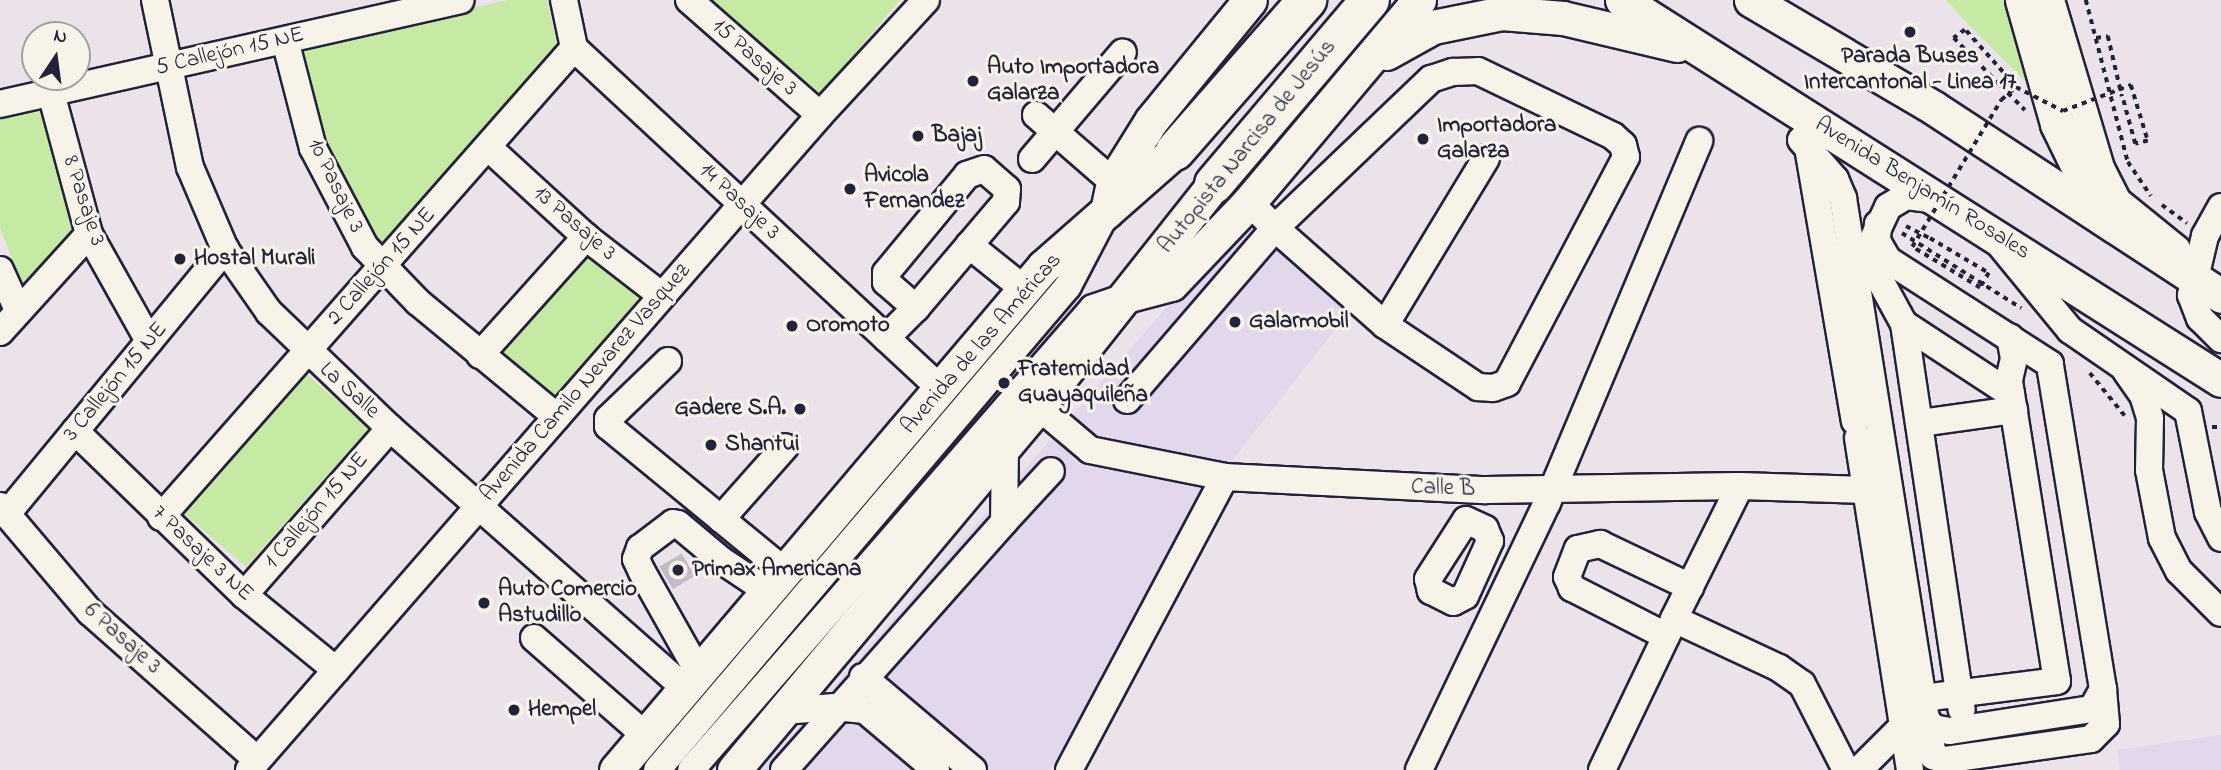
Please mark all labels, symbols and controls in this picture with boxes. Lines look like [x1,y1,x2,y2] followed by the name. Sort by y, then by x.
[705,13,803,103] street label: 15 Pasaje 3
[21,21,91,91] north arrow
[51,22,70,52] text: N
[153,22,307,82] street label: 5 Callejón 15 NE
[1902,24,1918,40] marker: Parada Buses Intercantonal - Linea 17
[1153,34,1343,260] street label: Autopista Narcisa de Jesús
[1804,43,2016,97] place label: Parada Buses Intercantonal - Linea 17
[987,54,1159,108] place label: Auto Importadora Galarza
[965,73,981,89] marker: Auto Importadora Galarza
[1809,111,2035,267] street label: Avenida Benjamín Rosales
[1437,112,1556,166] place label: Importadora Galarza
[932,122,982,150] place label: Bajaj
[910,128,926,144] marker: Bajaj
[1415,131,1431,147] marker: Importadora Galarza
[300,134,370,238] street label: 10 Pasaje 3
[56,153,110,249] street label: 8 Pasaje 3
[693,157,785,247] street label: 14 Pasaje 3
[864,162,964,216] place label: Avicola Fernandez
[527,180,621,268] street label: 13 Pasaje 3
[842,181,858,197] marker: Avicola Fernandez
[322,202,442,332] street label: 2 Callejón 15 NE
[194,245,315,273] place label: Hostal Murali
[896,248,1068,440] street label: Avenida de las Américas
[172,251,188,267] marker: Hostal Murali
[475,258,697,508] street label: Avenida Camilo Nevarez Vasquez
[1249,308,1349,336] place label: Galarmobil
[806,312,890,340] place label: Oromoto
[1227,314,1243,330] marker: Galarmobil
[58,317,174,447] street label: 3 Callejón 15 NE
[784,318,800,334] marker: Oromoto
[1018,356,1148,410] place label: Fraternidad Guayaquileña
[313,357,385,425] street label: La Salle
[996,375,1012,391] marker: Fraternidad Guayaquileña
[674,395,786,423] place label: Gadere S.A.
[792,401,808,417] marker: Gadere S.A.
[725,431,799,459] place label: Shantui
[703,437,719,453] marker: Shantui
[259,447,375,575] street label: 1 Callejón 15 NE
[1410,474,1476,504] street label: Calle B
[145,500,259,608] street label: 7 Pasaje 3 NE
[692,556,862,584] place label: Primax Americana
[670,562,686,578] marker: Primax Americana
[498,576,637,630] place label: Auto Comercio Astudillo
[476,595,492,611] marker: Auto Comercio Astudillo
[78,597,166,681] street label: 6 Pasaje 3
[528,696,596,724] place label: Hempel
[506,702,522,718] marker: Hempel

